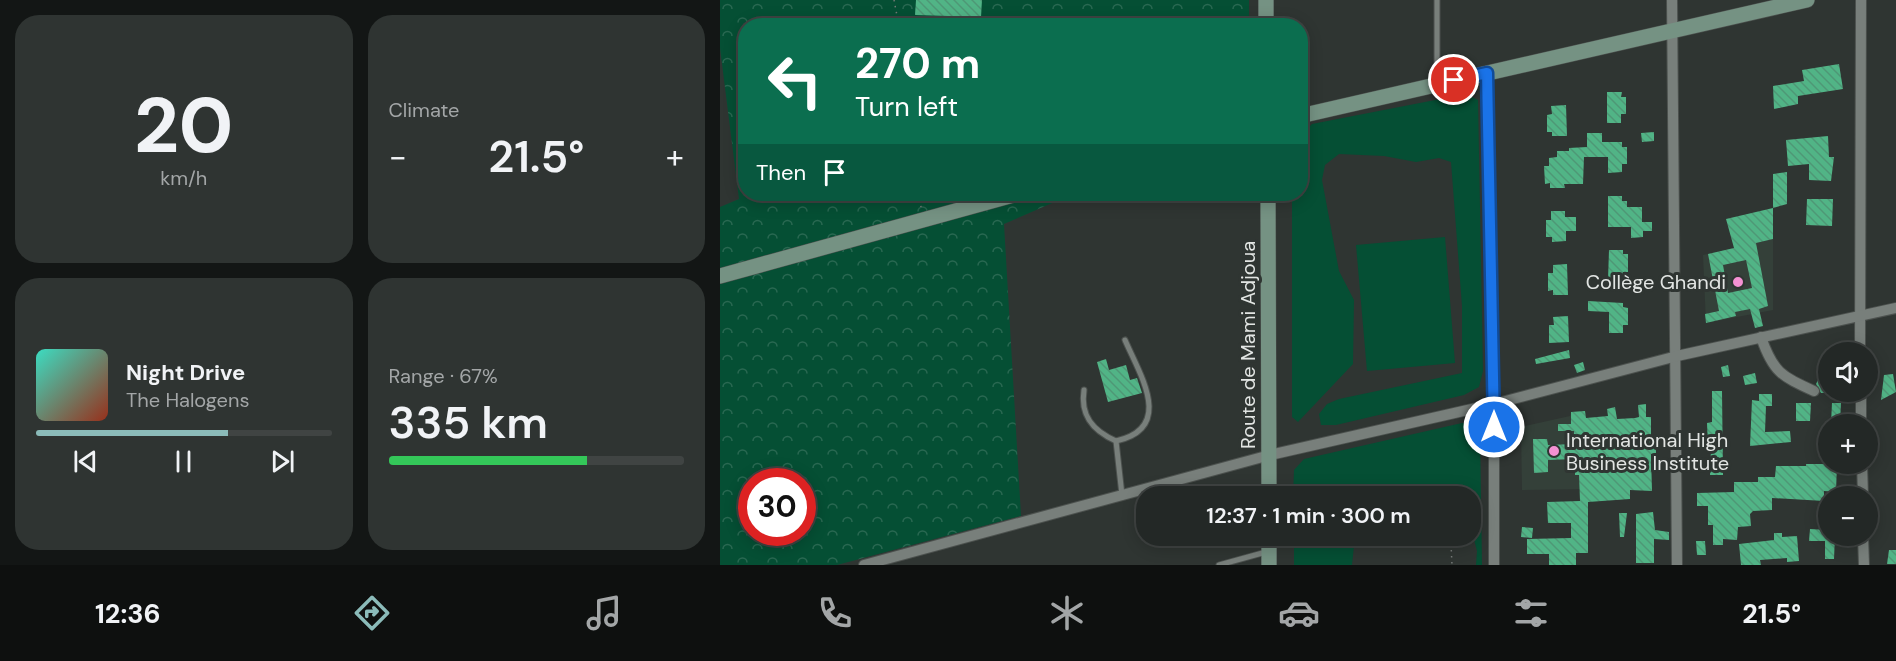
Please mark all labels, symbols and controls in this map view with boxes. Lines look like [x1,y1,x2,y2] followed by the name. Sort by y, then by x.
[855,36,980,91] text: 270 m
[756,42,834,120] icon: left
[1428,54,1479,105] pin
[1437,63,1470,96] icon: arrive
[134,75,234,176] text: 20
[855,89,958,124] text: Turn left
[389,97,459,123] text: Climate
[488,127,584,186] text: 21.5°
[389,135,407,178] text: −
[666,135,684,178] text: +
[818,156,851,189] icon: arrive
[756,158,806,187] text: Then
[160,165,207,191] text: km/h
[1235,241,1261,449] street label: Route de Mami Adjoua
[1586,269,1726,295] place label: Collège Ghandi
[1731,275,1745,289] marker: Collège Ghandi
[1818,342,1878,546] map controls
[1818,342,1878,402] button: sound
[126,358,245,387] text: Night Drive
[389,363,498,389] text: Range · 67%
[126,387,249,413] text: The Halogens
[389,393,548,452] text: 335 km
[1462,395,1526,459] position arrow
[1818,414,1878,474] button: +
[1566,427,1729,476] place label: International High Business Institute
[1547,444,1561,458] marker: International High Business Institute
[69,445,102,478] icon: previous
[167,445,200,478] icon: pause
[266,445,299,478] icon: next
[738,468,816,546] speed limit sign: 30
[1818,486,1878,546] button: −
[1206,501,1411,530] text: 12:37 · 1 min · 300 m
[351,592,393,634] icon: directions
[583,592,625,634] icon: music
[814,592,856,634] icon: phone
[1046,592,1088,634] icon: climate
[1278,592,1320,634] icon: car
[1510,592,1552,634] icon: filters
[95,596,161,631] text: 12:36
[1742,596,1801,631] text: 21.5°

